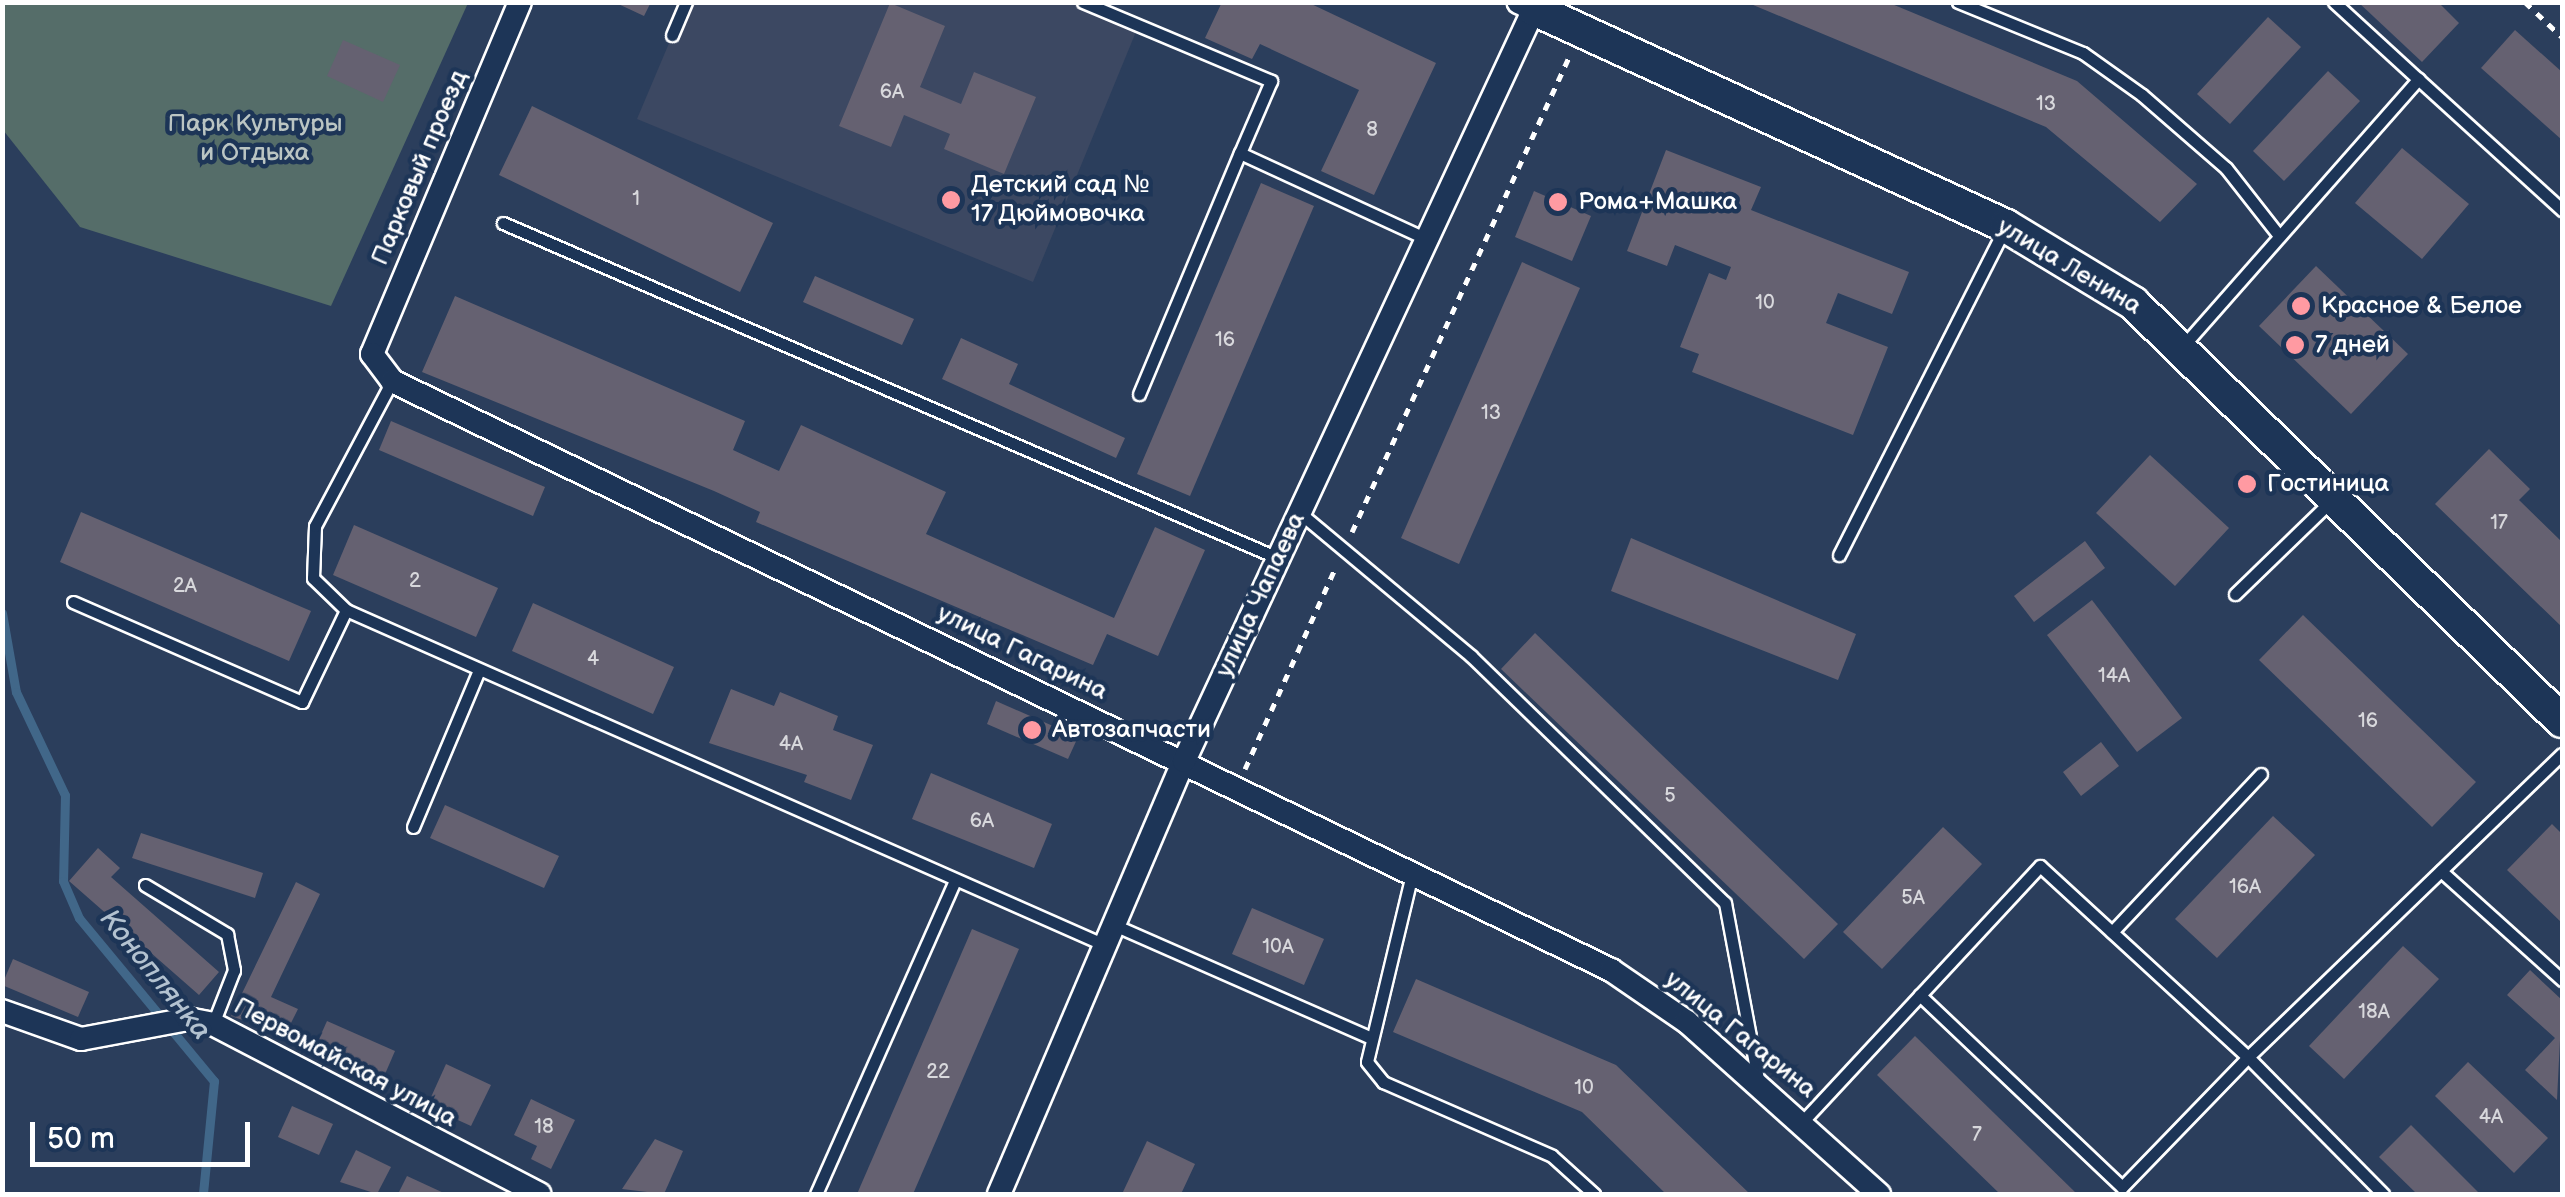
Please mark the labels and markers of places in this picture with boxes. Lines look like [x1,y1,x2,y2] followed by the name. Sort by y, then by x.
[971,171,1150,230] place label: Детский сад № 17 Дюймовочка
[1578,187,1737,217] place label: Рома+Машка
[940,189,962,211] marker: Детский сад № 17 Дюймовочка
[1547,191,1569,213] marker: Рома+Машка
[2321,291,2522,321] place label: Красное & Белое
[2290,295,2312,317] marker: Красное & Белое
[2315,330,2392,360] place label: 7 дней
[2284,334,2306,356] marker: 7 дней
[2267,469,2389,499] place label: Гостиница
[2236,473,2258,495] marker: Гостиница
[1052,715,1211,745] place label: Автозапчасти
[1021,719,1043,741] marker: Автозапчасти

